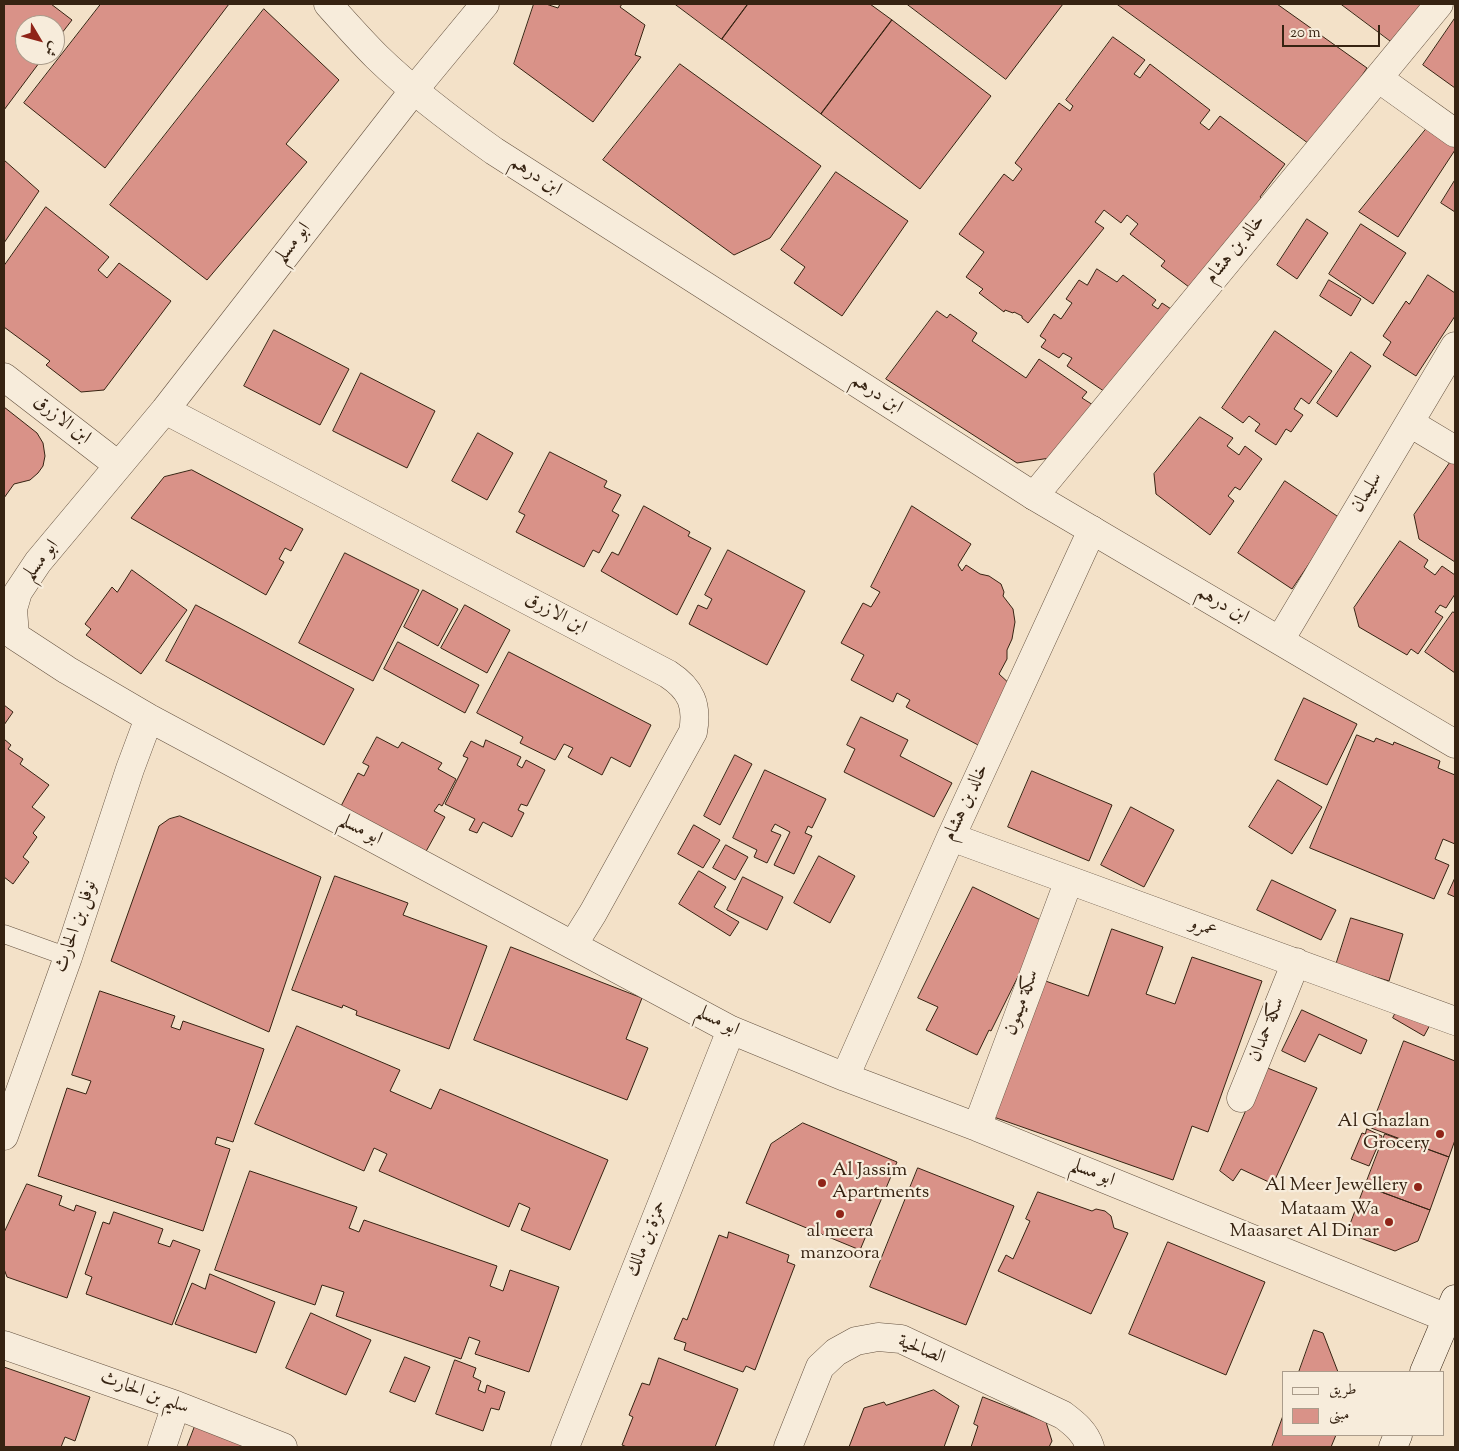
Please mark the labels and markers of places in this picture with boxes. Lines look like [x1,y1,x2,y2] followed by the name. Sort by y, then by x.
[1337,1112,1430,1156] place label: Al Ghazlan Grocery
[1434,1128,1446,1140] marker: Al Ghazlan Grocery
[832,1161,929,1205] place label: Al Jassim Apartments
[1265,1176,1408,1198] place label: Al Meer Jewellery
[816,1177,828,1189] marker: Al Jassim Apartments
[1412,1181,1424,1193] marker: Al Meer Jewellery
[1230,1200,1379,1244] place label: Mataam Wa Maasaret Al Dinar
[834,1208,846,1220] marker: al meera manzoora
[1383,1216,1395,1228] marker: Mataam Wa Maasaret Al Dinar
[800,1222,880,1266] place label: al meera manzoora

